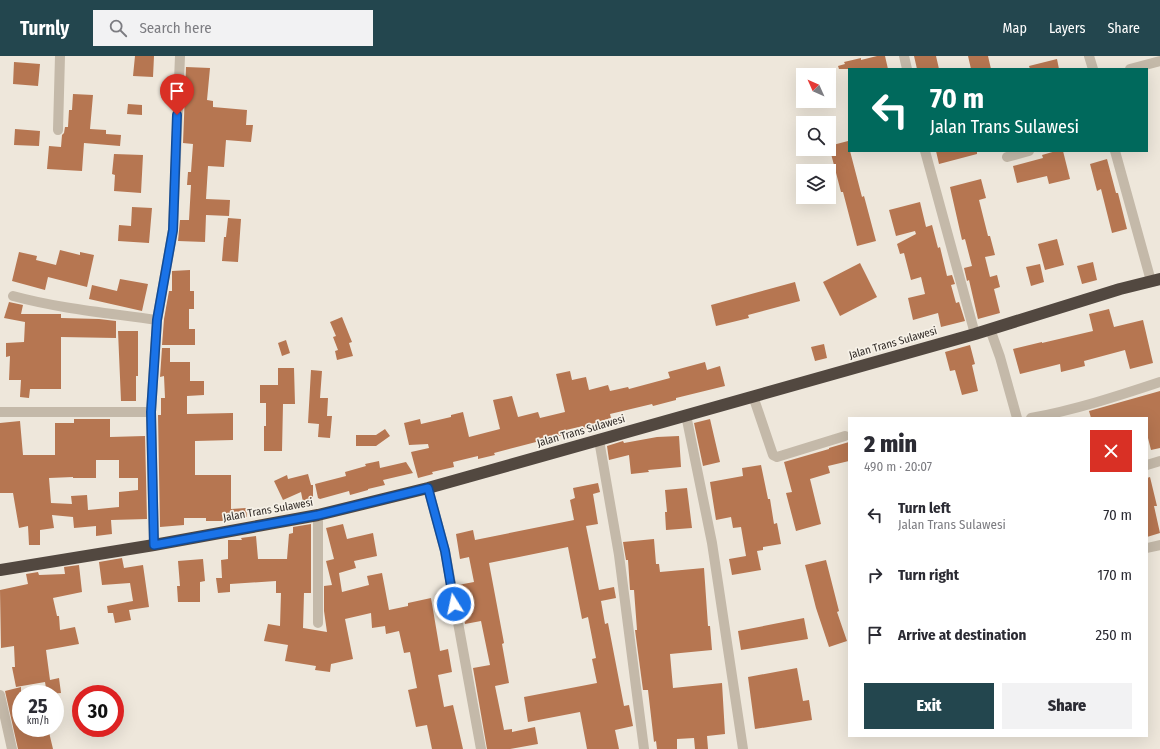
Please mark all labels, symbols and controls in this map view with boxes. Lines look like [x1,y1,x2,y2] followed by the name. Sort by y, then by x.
[93,10,373,46] search box
[20,17,69,40] text: Turnly
[107,17,129,39] icon: search
[139,19,212,37] text: Search here
[1003,20,1027,37] text: Map
[1049,20,1085,37] text: Layers
[1107,20,1140,37] text: Share
[796,68,836,108] north arrow
[796,68,836,204] map controls
[160,74,194,115] pin
[166,80,188,102] icon: arrive
[930,82,984,115] text: 70 m
[864,84,916,136] icon: left
[796,116,836,156] button: search
[930,116,1079,138] text: Jalan Trans Sulawesi
[796,164,836,204] button: layers
[847,324,939,362] street label: Jalan Trans Sulawesi
[535,412,627,450] street label: Jalan Trans Sulawesi
[864,430,917,458] text: 2 min
[1090,430,1132,472] button: close
[864,459,932,474] text: 490 m · 20:07
[222,496,314,524] street label: Jalan Trans Sulawesi
[898,499,951,517] text: Turn left
[864,504,886,526] icon: left
[1103,506,1132,524] text: 70 m
[898,517,1006,532] text: Jalan Trans Sulawesi
[864,564,886,586] icon: right
[898,566,959,584] text: Turn right
[1097,566,1132,584] text: 170 m
[433,583,475,625] position arrow
[864,624,886,646] icon: arrive
[898,626,1026,644] text: Arrive at destination
[1096,626,1132,644] text: 250 m
[864,683,994,729] button: Exit
[1002,683,1132,729] button: Share
[72,685,124,737] speed limit sign: 30
[28,694,48,718] text: 25
[27,715,49,727] text: km/h

